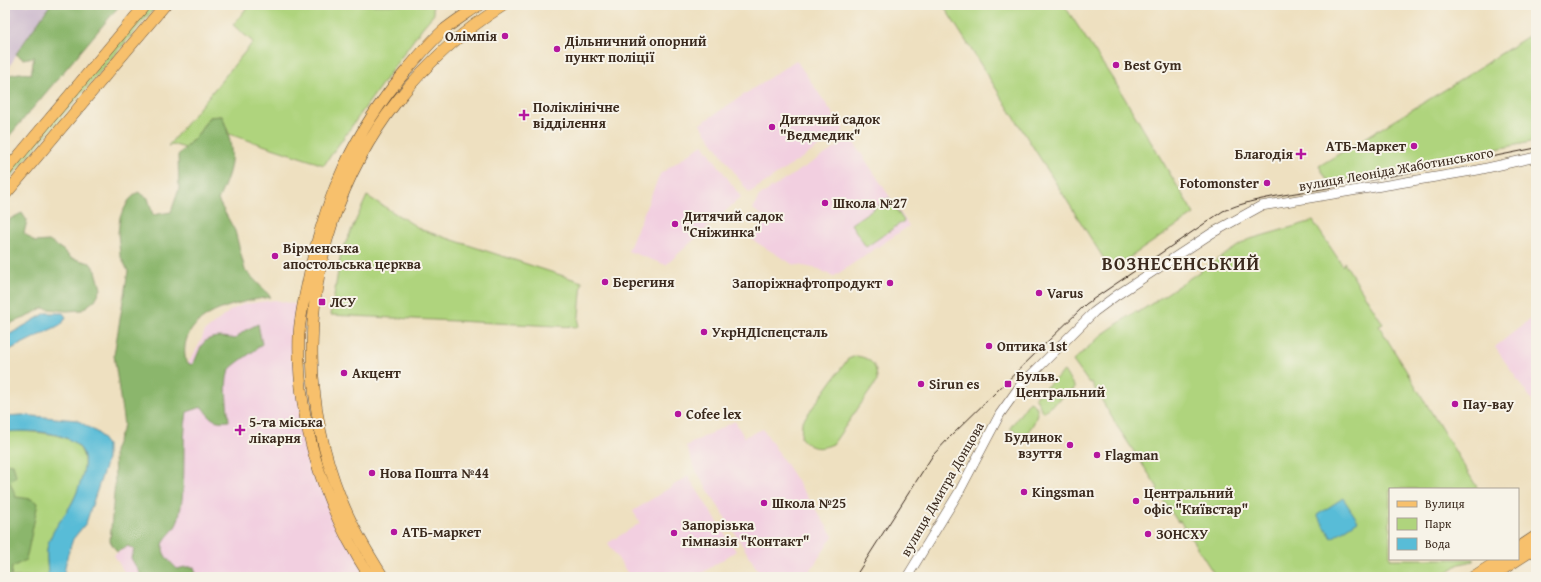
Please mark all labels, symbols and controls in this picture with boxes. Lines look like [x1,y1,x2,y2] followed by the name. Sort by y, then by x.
[445,26,498,46] place label: Олімпія
[500,31,510,41] marker: Олімпія
[564,31,707,67] place label: Дільничний опорний пункт поліції
[552,44,562,54] marker: Дільничний опорний пункт поліції
[1124,55,1182,75] place label: Best Gym
[1111,60,1121,70] marker: Best Gym
[533,97,620,133] place label: Поліклінічне відділення
[518,109,530,121] marker: Поліклінічне відділення
[779,109,881,145] place label: Дитячий садок "Ведмедик"
[767,122,777,132] marker: Дитячий садок "Ведмедик"
[1326,136,1407,156] place label: АТБ-Маркет
[1409,141,1419,151] marker: АТБ-Маркет
[1297,142,1495,196] street label: вулиця Леоніда Жаботинського
[1235,144,1293,164] place label: Благодія
[1296,149,1306,159] marker: Благодія
[1180,173,1260,193] place label: Fotomonster
[1262,178,1272,188] marker: Fotomonster
[833,193,907,213] place label: Школа №27
[820,198,830,208] marker: Школа №27
[682,206,784,242] place label: Дитячий садок "Сніжинка"
[670,219,680,229] marker: Дитячий садок "Сніжинка"
[283,238,422,274] place label: Вірменська апостольська церква
[1102,250,1260,277] district label: ВОЗНЕСЕНСЬКИЙ
[270,251,280,261] marker: Вірменська апостольська церква
[613,272,675,292] place label: Берегиня
[732,273,883,293] place label: Запоріжнафтопродукт
[600,277,610,287] marker: Берегиня
[885,278,895,288] marker: Запоріжнафтопродукт
[1047,283,1083,303] place label: Varus
[1034,288,1044,298] marker: Varus
[330,292,356,312] place label: ЛСУ
[317,297,327,307] marker: ЛСУ
[712,322,828,342] place label: УкрНДІспецсталь
[699,327,709,337] marker: УкрНДІспецсталь
[997,336,1068,356] place label: Оптика 1st
[984,341,994,351] marker: Оптика 1st
[352,363,401,383] place label: Акцент
[1016,366,1105,402] place label: Бульв. Центральний
[339,368,349,378] marker: Акцент
[929,374,979,394] place label: Sirun es
[916,379,926,389] marker: Sirun es
[1003,379,1013,389] marker: Бульв. Центральний
[1463,394,1515,414] place label: Пау-вау
[1450,399,1460,409] marker: Пау-вау
[686,404,742,424] place label: Cofee lex
[673,409,683,419] marker: Cofee lex
[249,412,324,448] place label: 5-та міська лікарня
[895,418,989,560] street label: вулиця Дмитра Донцова
[234,424,246,436] marker: 5-та міська лікарня
[1005,427,1063,463] place label: Будинок взуття
[1065,440,1075,450] marker: Будинок взуття
[1105,445,1159,465] place label: Flagman
[1092,450,1102,460] marker: Flagman
[380,463,489,483] place label: Нова Пошта №44
[367,468,377,478] marker: Нова Пошта №44
[1032,482,1095,502] place label: Kingsman
[1144,483,1248,519] place label: Центральний офіс "Київстар"
[1019,487,1029,497] marker: Kingsman
[1389,488,1519,560] legend
[772,493,846,513] place label: Школа №25
[1425,495,1465,512] text: Вулиця
[1131,496,1141,506] marker: Центральний офіс "Київстар"
[759,498,769,508] marker: Школа №25
[682,515,810,551] place label: Запорізька гімназія "Контакт"
[1425,515,1452,532] text: Парк
[402,522,482,542] place label: АТБ-маркет
[1156,524,1208,544] place label: ЗОНСХУ
[389,527,399,537] marker: АТБ-маркет
[669,528,679,538] marker: Запорізька гімназія "Контакт"
[1143,529,1153,539] marker: ЗОНСХУ
[1425,535,1450,552] text: Вода

